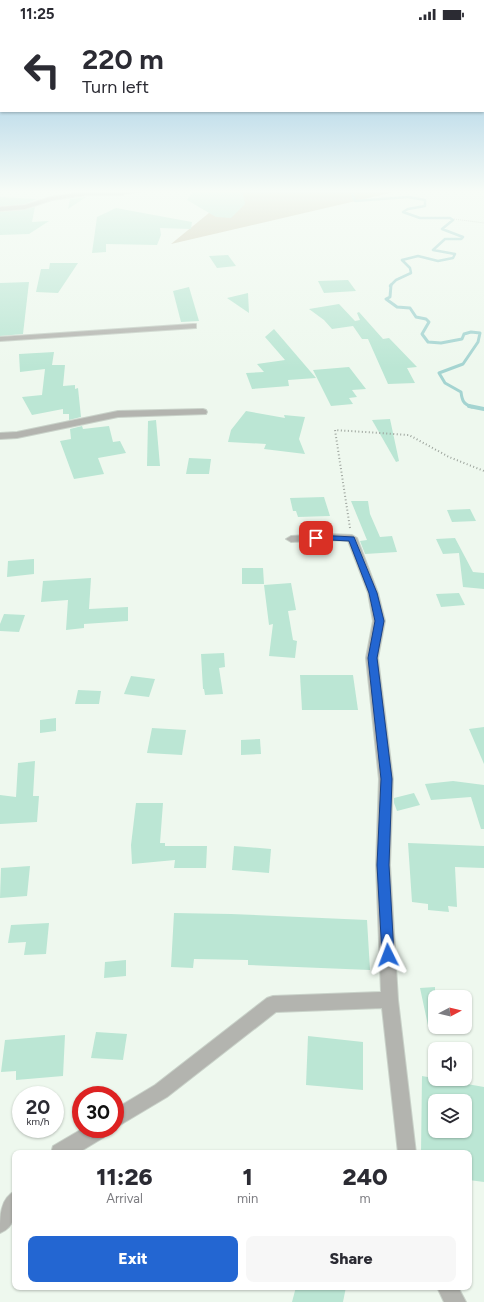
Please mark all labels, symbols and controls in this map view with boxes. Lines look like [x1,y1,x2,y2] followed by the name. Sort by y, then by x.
[20,5,55,23] text: 11:25
[82,42,164,76] text: 220 m
[16,44,68,96] icon: left
[82,76,149,98] text: Turn left
[299,521,333,555] pin
[305,527,327,549] icon: arrive
[367,934,409,976] position arrow
[428,990,472,1034] north arrow
[428,990,472,1138] map controls
[428,1042,472,1086] button: sound
[72,1086,124,1138] speed limit sign: 30
[428,1094,472,1138] button: layers
[26,1095,50,1119] text: 20
[27,1115,49,1128] text: km/h
[96,1162,153,1191] text: 11:26
[243,1162,253,1191] text: 1
[343,1162,388,1191] text: 240
[106,1191,143,1206] text: Arrival
[237,1191,258,1206] text: min
[360,1191,371,1206] text: m
[28,1236,238,1282] button: Exit
[246,1236,456,1282] button: Share

